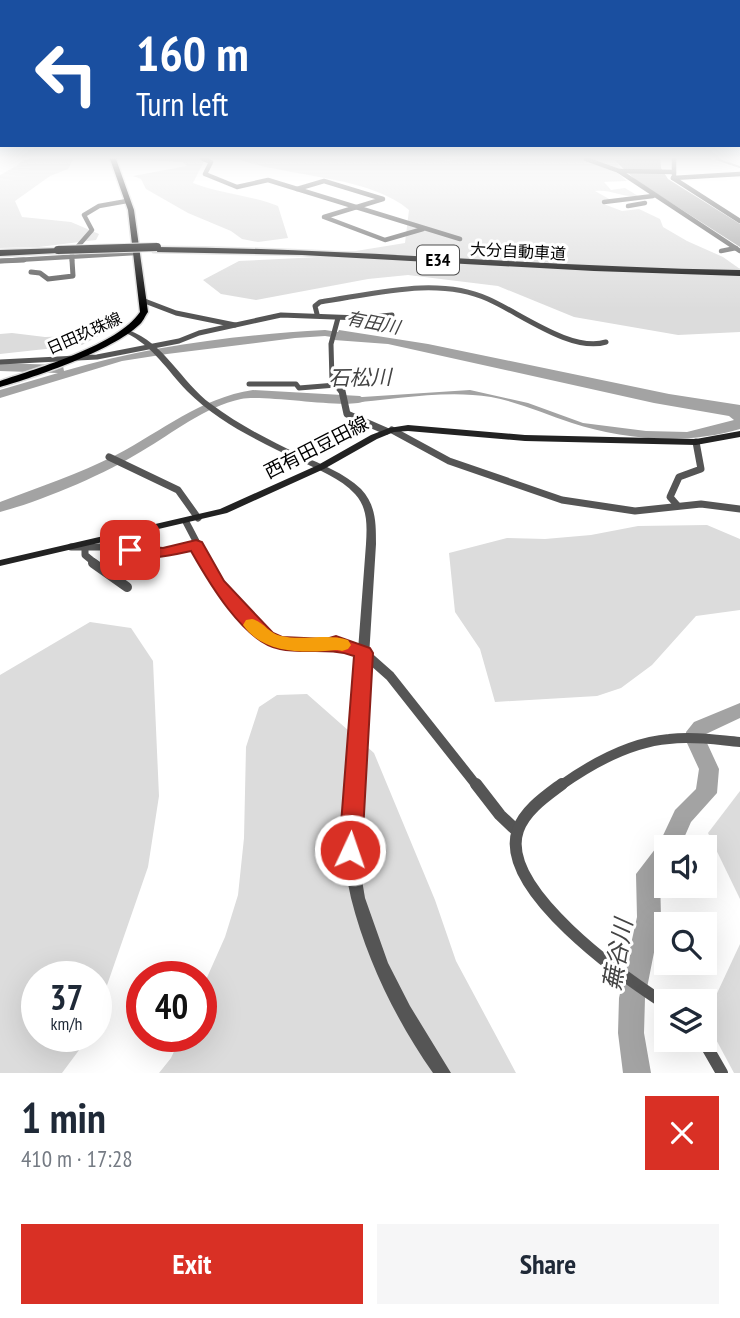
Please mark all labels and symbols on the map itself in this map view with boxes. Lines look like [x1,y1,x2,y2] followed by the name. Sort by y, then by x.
[470,239,566,263] street label: 大分自動車道
[417,246,459,274] road number: E34
[344,306,404,339] water label: 有田川
[43,308,125,358] street label: 日田玖珠線
[328,363,394,392] water label: 石松川
[260,410,372,484] street label: 西有田豆田線
[100,520,160,580] pin
[313,813,387,887] position arrow
[596,914,640,993] water label: 蕪谷川
[126,961,217,1052] speed limit sign: 40

